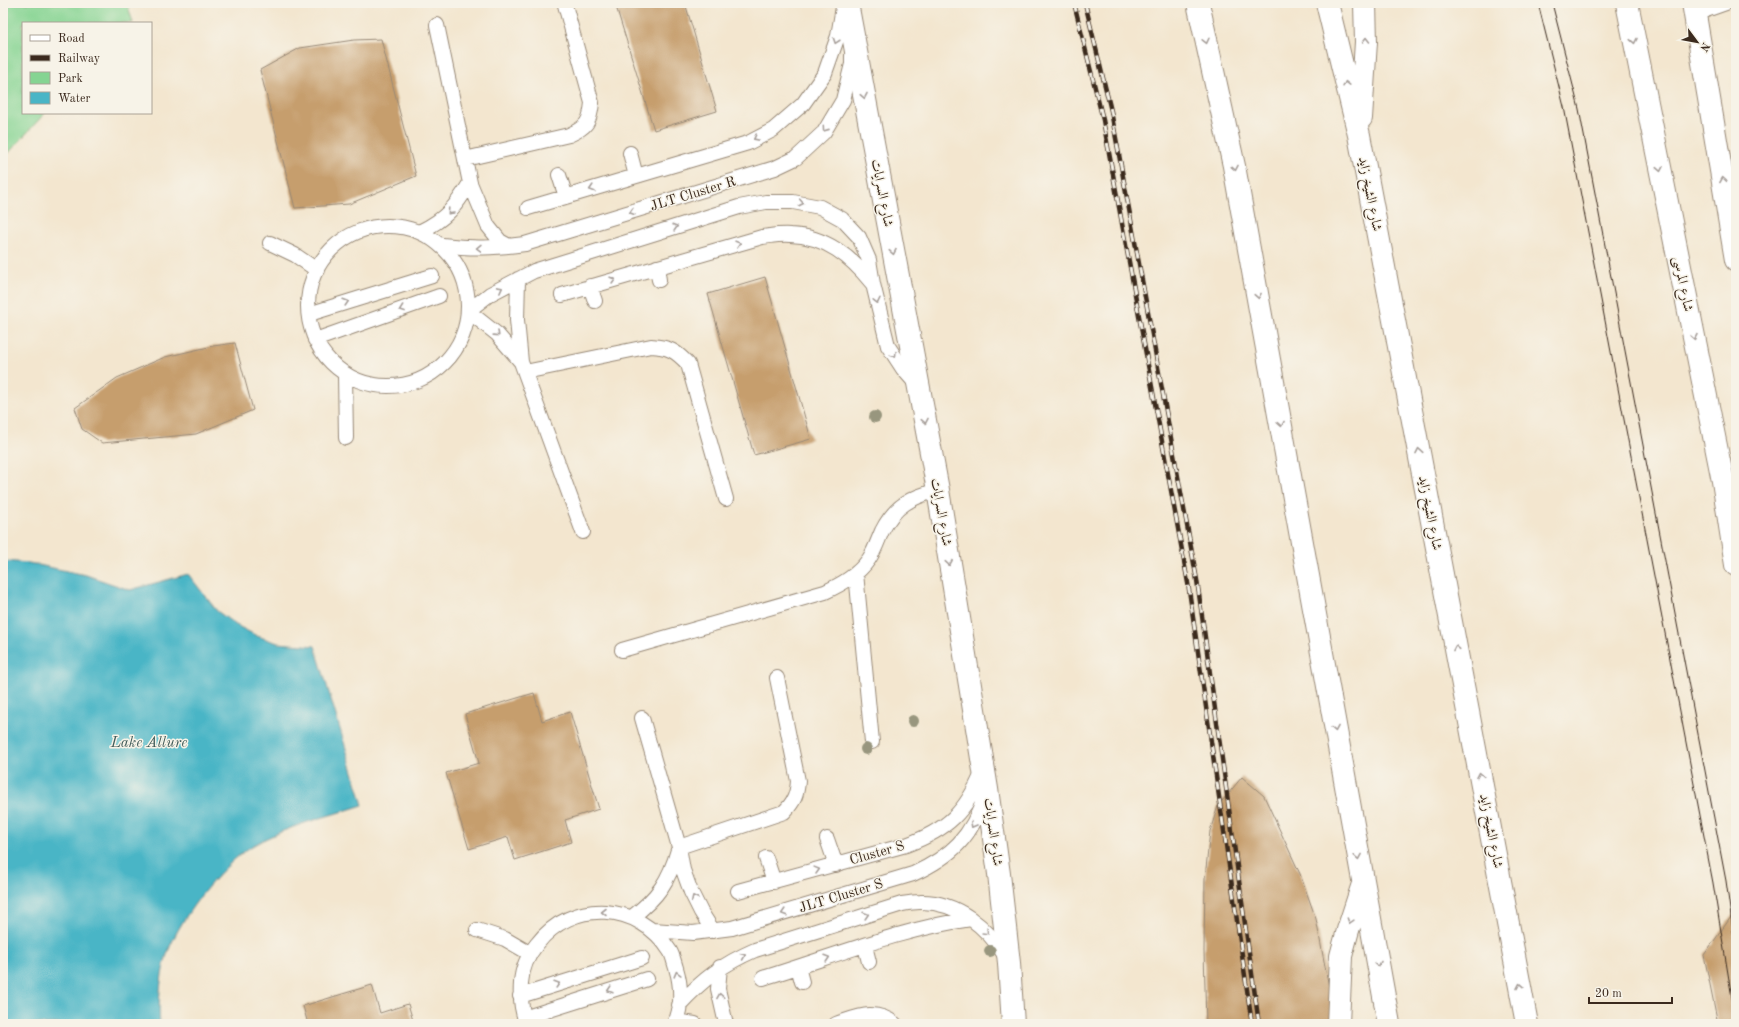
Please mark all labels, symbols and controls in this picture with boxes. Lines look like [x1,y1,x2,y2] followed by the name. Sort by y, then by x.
[22,22,152,114] legend
[1677,22,1717,62] north arrow
[58,33,85,45] text: Road
[1362,37,1370,43] one-way arrow
[833,38,841,45] one-way arrow
[1202,38,1210,44] one-way arrow
[1630,38,1638,44] one-way arrow
[1697,40,1711,53] text: N
[58,53,101,65] text: Railway
[58,73,83,85] text: Park
[1343,80,1351,87] one-way arrow
[58,93,91,105] text: Water
[859,93,867,100] one-way arrow
[823,124,830,131] one-way arrow
[753,133,761,141] one-way arrow
[1351,156,1384,233] street label: شارع الشيخ زايد
[865,158,895,229] street label: شارع السرايات
[1230,165,1238,171] one-way arrow
[1655,166,1664,172] one-way arrow
[649,174,737,214] street label: JLT Cluster R
[1719,177,1728,183] one-way arrow
[589,184,596,193] one-way arrow
[798,199,805,207] one-way arrow
[447,207,454,214] one-way arrow
[629,207,636,216] one-way arrow
[672,223,679,232] one-way arrow
[734,240,741,249] one-way arrow
[476,244,482,252] one-way arrow
[888,249,897,255] one-way arrow
[1667,255,1695,314] street label: شارع المرسى
[609,276,616,285] one-way arrow
[496,286,503,293] one-way arrow
[1253,293,1261,299] one-way arrow
[342,298,349,307] one-way arrow
[872,298,880,304] one-way arrow
[398,304,405,313] one-way arrow
[492,329,500,337] one-way arrow
[1690,334,1698,340] one-way arrow
[889,351,897,358] one-way arrow
[920,418,929,424] one-way arrow
[1276,421,1284,427] one-way arrow
[1415,448,1423,454] one-way arrow
[1411,475,1444,552] street label: شارع الشيخ زايد
[924,477,954,548] street label: شارع السرايات
[945,560,953,566] one-way arrow
[1452,645,1461,651] one-way arrow
[1330,725,1339,732] one-way arrow
[110,736,187,751] water label: Lake Allure
[1476,772,1485,779] one-way arrow
[1472,793,1505,870] street label: شارع الشيخ زايد
[977,797,1005,868] street label: شارع السرايات
[970,821,977,828] one-way arrow
[848,838,906,868] street label: Cluster S
[1353,853,1362,860] one-way arrow
[813,866,820,875] one-way arrow
[797,877,885,915] street label: JLT Cluster S
[691,894,699,902] one-way arrow
[601,908,607,916] one-way arrow
[781,908,788,917] one-way arrow
[863,911,870,920] one-way arrow
[1347,917,1355,924] one-way arrow
[981,927,989,935] one-way arrow
[739,952,746,960] one-way arrow
[824,954,831,963] one-way arrow
[1373,961,1381,967] one-way arrow
[674,970,682,977] one-way arrow
[1589,979,1672,1005] scale bar
[553,980,560,989] one-way arrow
[1516,983,1525,989] one-way arrow
[607,986,614,994] one-way arrow
[1595,988,1622,1000] text: 20 m
[716,993,724,999] one-way arrow

